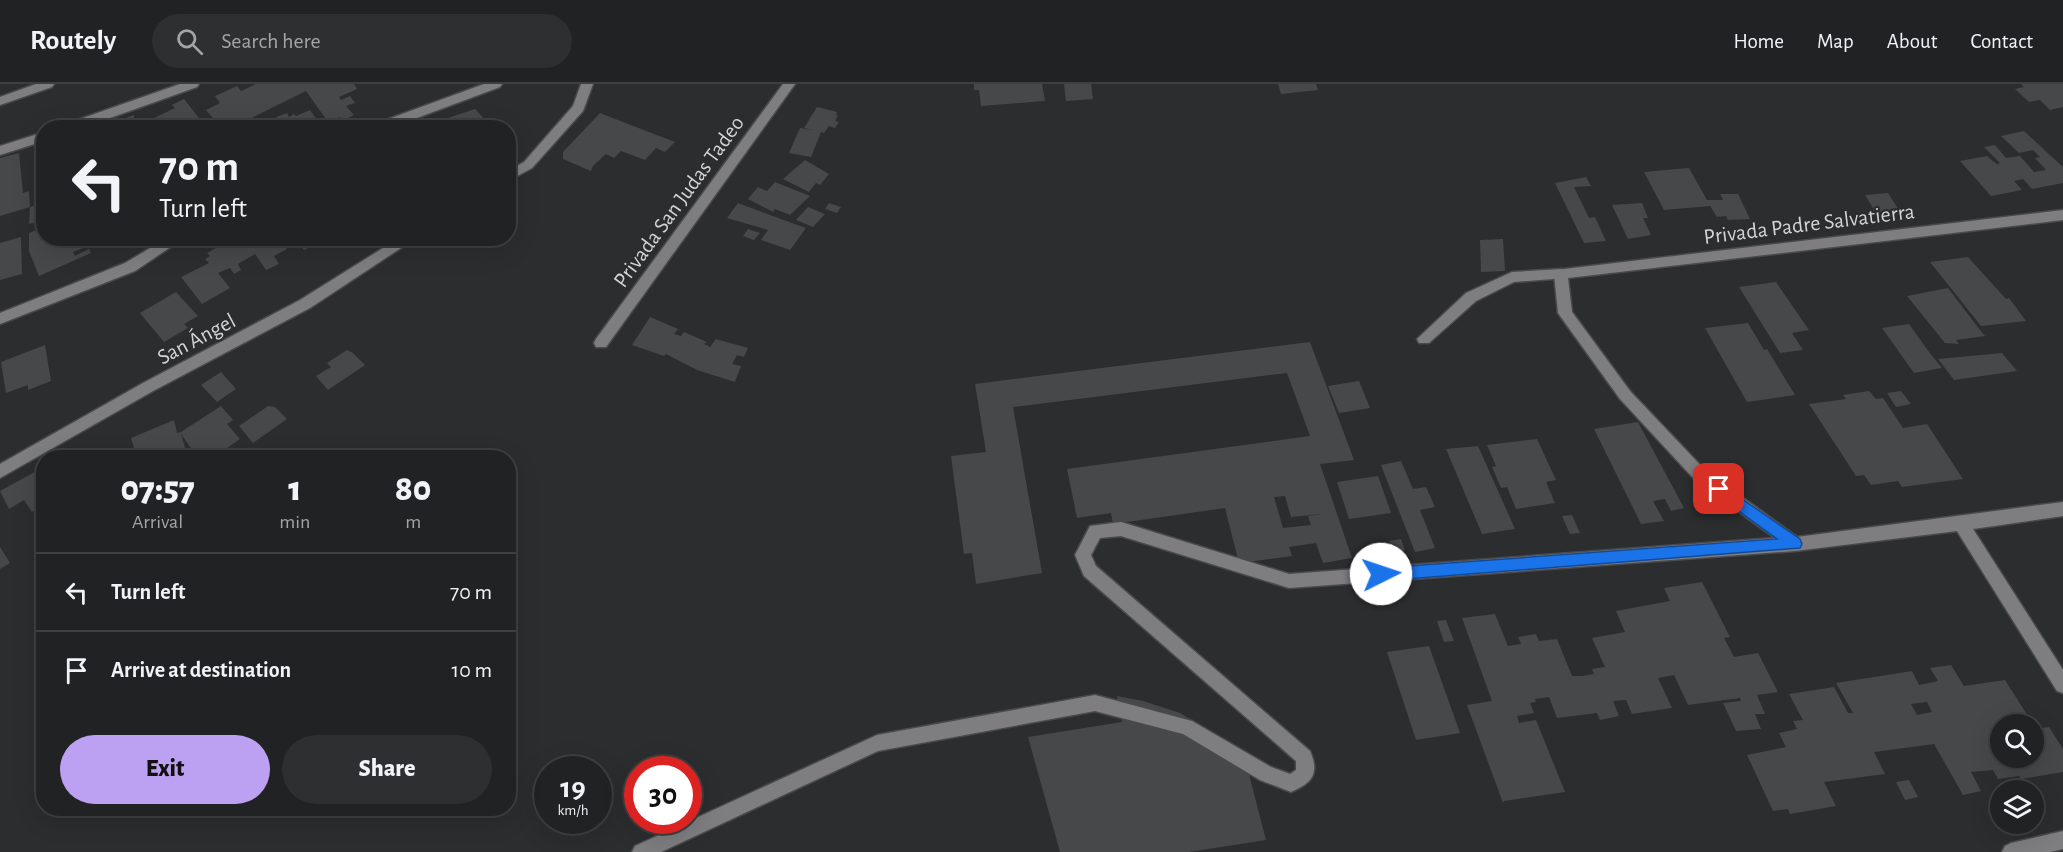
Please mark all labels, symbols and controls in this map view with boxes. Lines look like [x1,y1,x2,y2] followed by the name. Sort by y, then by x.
[152,14,572,68] search box
[173,25,206,58] icon: search
[30,27,116,55] text: Routely
[221,30,321,52] text: Search here
[1733,31,1784,52] text: Home
[1817,31,1854,52] text: Map
[1887,31,1937,52] text: About
[1970,31,2033,52] text: Contact
[609,112,748,291] street label: Privada San Judas Tadeo
[60,144,138,222] icon: left
[159,146,239,188] text: 70 m
[159,195,247,222] text: Turn left
[1702,200,1916,248] street label: Privada Padre Salvatierra
[153,308,239,369] street label: San Ángel
[1693,463,1744,514] pin
[120,471,195,507] text: 07:57
[288,471,301,507] text: 1
[395,471,432,507] text: 80
[1702,472,1735,505] icon: arrive
[132,512,183,532] text: Arrival
[279,512,310,532] text: min
[405,512,421,532] text: m
[1349,542,1413,606] position arrow
[60,576,93,609] icon: left
[111,581,185,603] text: Turn left
[450,581,492,603] text: 70 m
[60,654,93,687] icon: arrive
[111,659,291,681] text: Arrive at destination
[452,659,492,681] text: 10 m
[1990,714,2044,834] map controls
[1990,714,2044,768] button: search
[60,735,270,804] button: Exit
[282,735,492,804] button: Share
[624,756,702,834] speed limit sign: 30
[560,773,586,803] text: 19
[1990,780,2044,834] button: layers
[558,803,588,818] text: km/h

